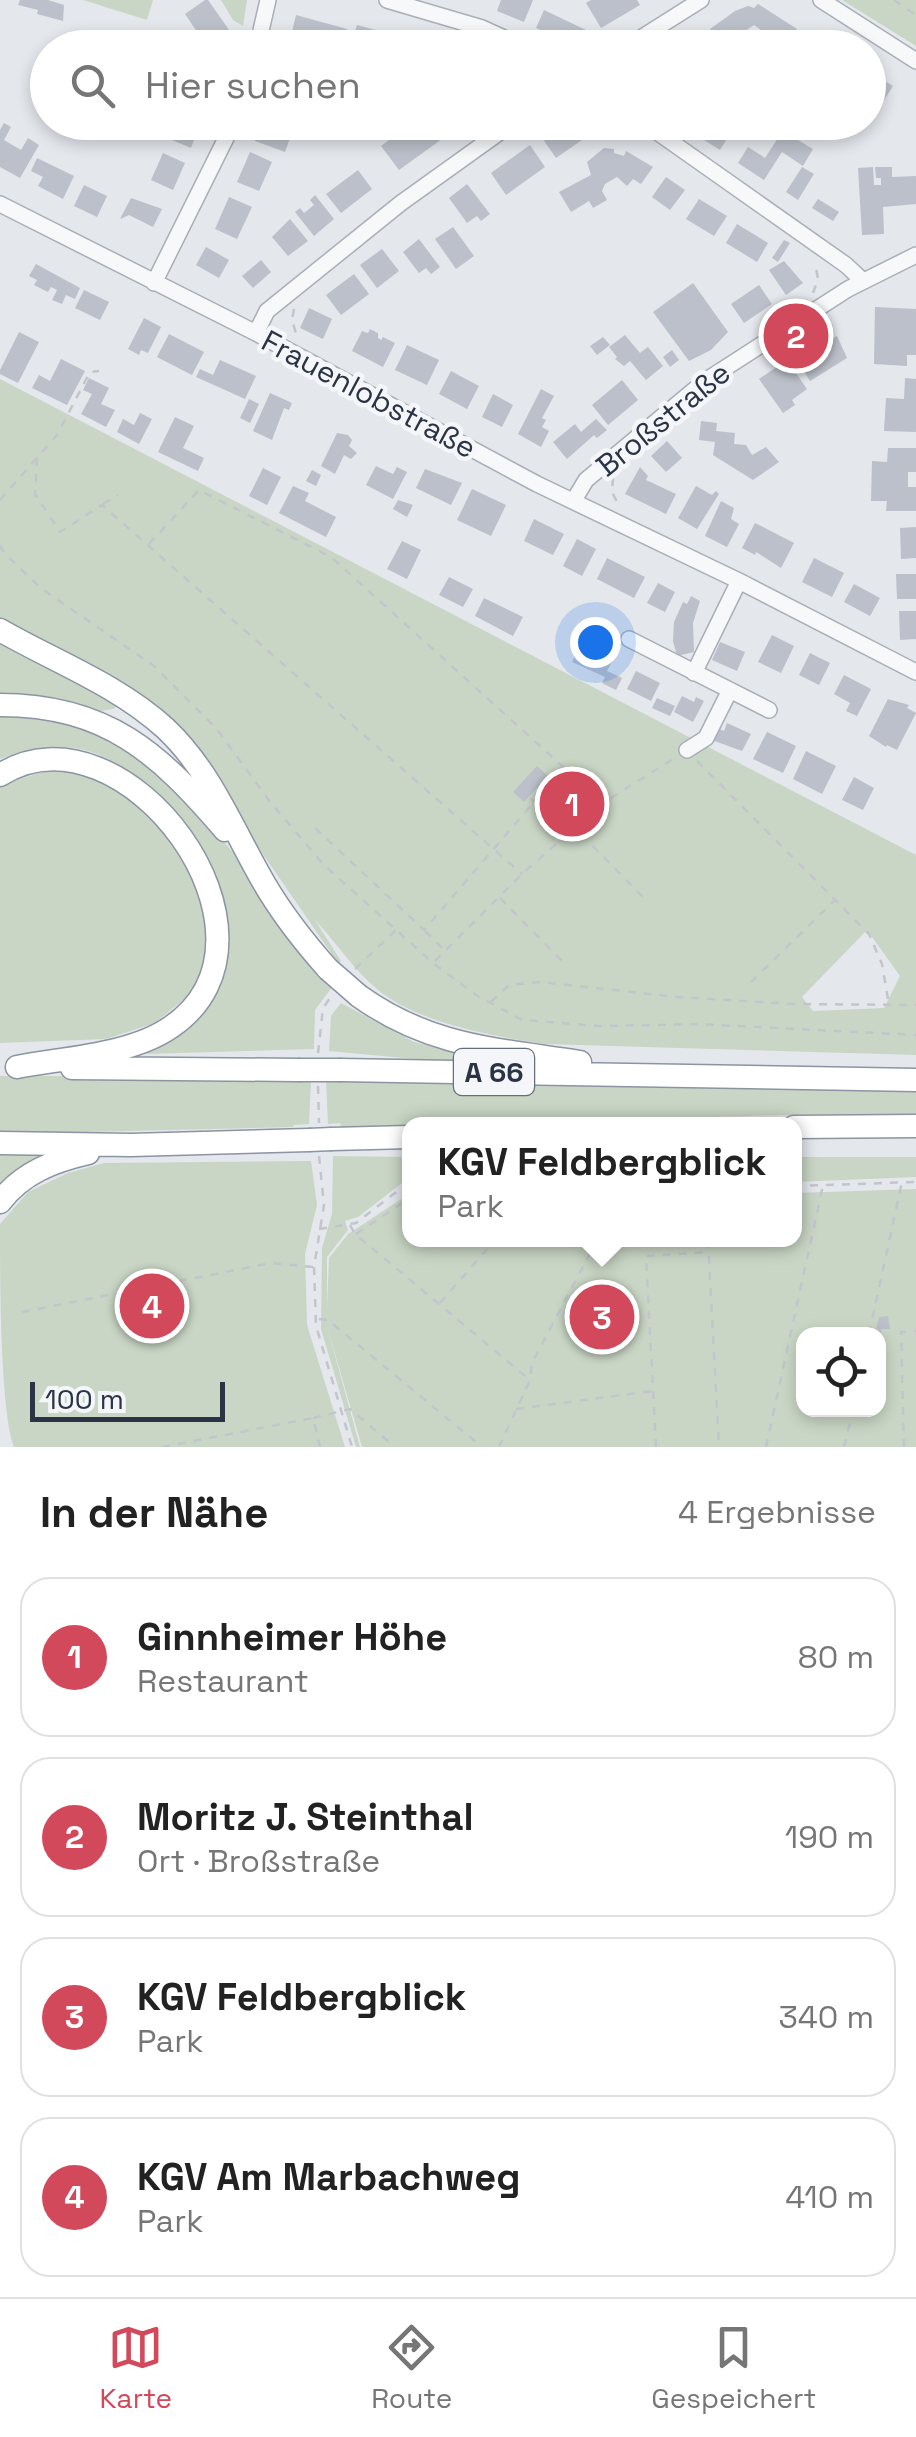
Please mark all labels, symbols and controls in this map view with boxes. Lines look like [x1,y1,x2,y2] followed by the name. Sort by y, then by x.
[30,30,886,140] search box
[65,58,120,113] icon: search
[145,61,361,109] text: Hier suchen
[764,298,828,374] pin: 2
[255,321,483,467] street label: Frauenlobstraße
[588,353,738,485] street label: Broßstraße
[570,617,621,668] your location
[540,766,604,842] pin: 1
[454,1049,534,1095] road number: A 66
[402,1117,802,1247] popup
[437,1138,767,1186] text: KGV Feldbergblick
[437,1186,504,1226] text: Park
[120,1268,184,1344] pin: 4
[570,1280,634,1354] pin: 3
[796,1327,886,1417] map controls
[796,1327,886,1417] button: locate
[30,1377,225,1422] scale bar
[45,1381,124,1417] text: 100 m
[40,1486,268,1539] text: In der Nähe
[678,1492,876,1532] text: 4 Ergebnisse
[137,1613,447,1661] text: Ginnheimer Höhe
[67,1637,82,1677] text: 1
[798,1637,874,1677] text: 80 m
[137,1661,309,1701] text: Restaurant
[137,1793,474,1841] text: Moritz J. Steinthal
[65,1817,84,1857] text: 2
[785,1817,874,1857] text: 190 m
[137,1841,380,1881] text: Ort · Broßstraße
[137,1973,466,2021] text: KGV Feldbergblick
[65,1997,84,2037] text: 3
[778,1997,874,2037] text: 340 m
[137,2021,204,2061] text: Park
[137,2153,520,2201] text: KGV Am Marbachweg
[64,2177,85,2217] text: 4
[785,2177,874,2217] text: 410 m
[137,2201,204,2241] text: Park
[100,2320,172,2416] tab: Karte
[371,2320,452,2416] tab: Route
[651,2320,816,2416] tab: Gespeichert

